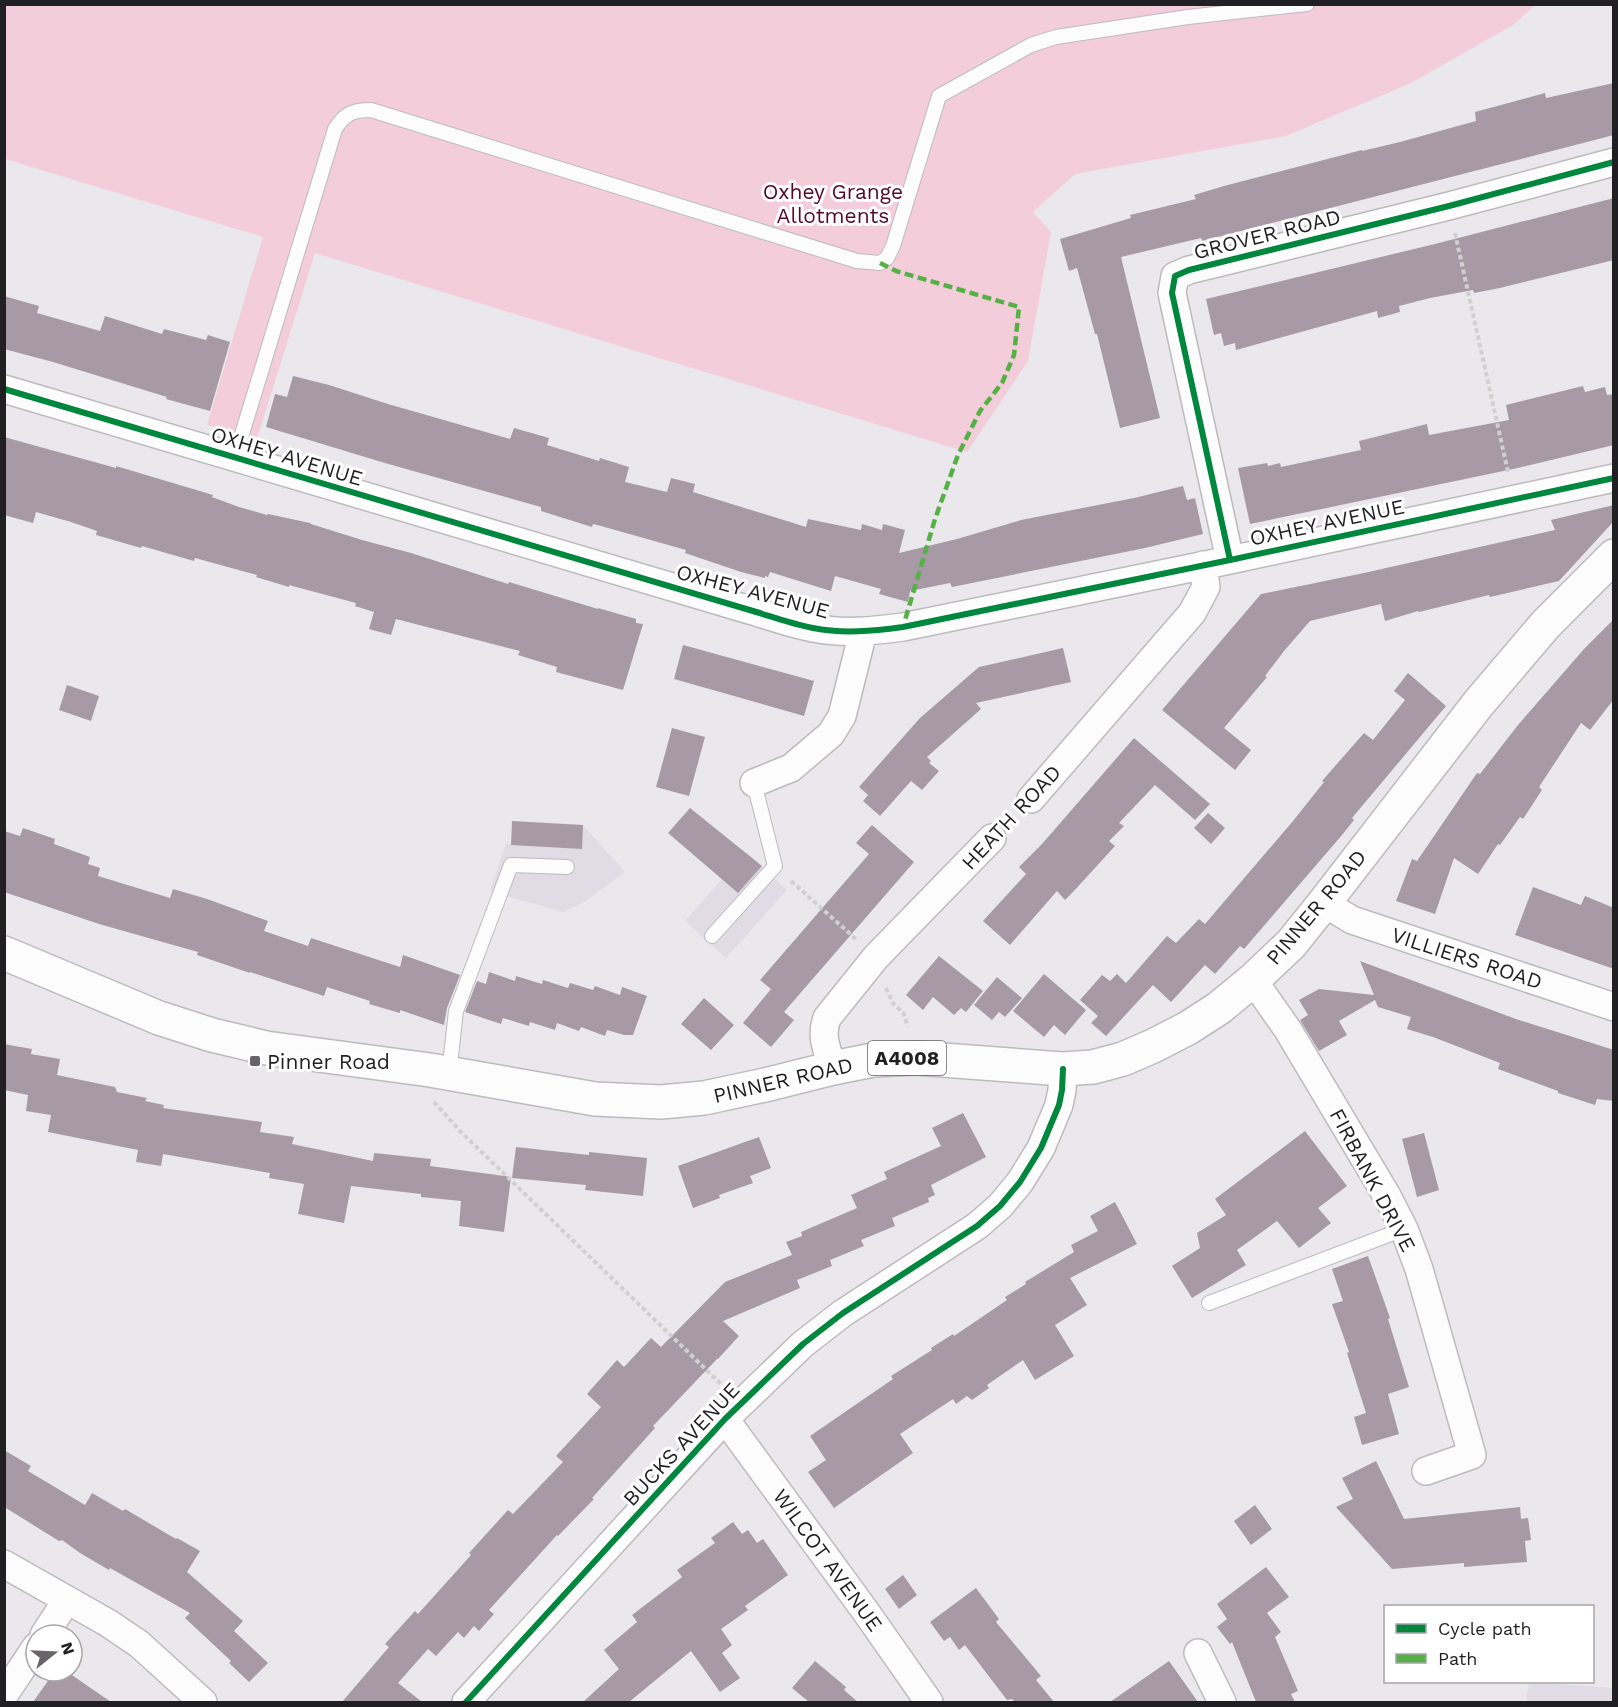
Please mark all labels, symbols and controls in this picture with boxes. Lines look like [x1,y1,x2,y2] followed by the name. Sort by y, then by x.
[763,179,903,228] park label: Oxhey Grange Allotments
[1191,204,1343,264] street label: GROVER ROAD
[208,421,366,491] street label: OXHEY AVENUE
[1247,493,1407,551] street label: OXHEY AVENUE
[674,559,832,623] street label: OXHEY AVENUE
[956,759,1066,875] street label: HEATH ROAD
[1261,844,1371,970] street label: PINNER ROAD
[1388,922,1546,994] street label: VILLIERS ROAD
[868,1041,946,1075] road number: A4008
[267,1049,390,1074] place label: Pinner Road
[711,1052,855,1108] street label: PINNER ROAD
[248,1054,262,1068] marker: Pinner Road
[1325,1104,1421,1256] street label: FIRBANK DRIVE
[618,1377,744,1511] street label: BUCKS AVENUE
[768,1484,888,1636] street label: WILCOT AVENUE
[1384,1605,1594,1683] legend
[1438,1618,1532,1639] text: Cycle path
[24,1623,84,1683] north arrow
[57,1640,79,1657] text: N
[1438,1648,1478,1669] text: Path

